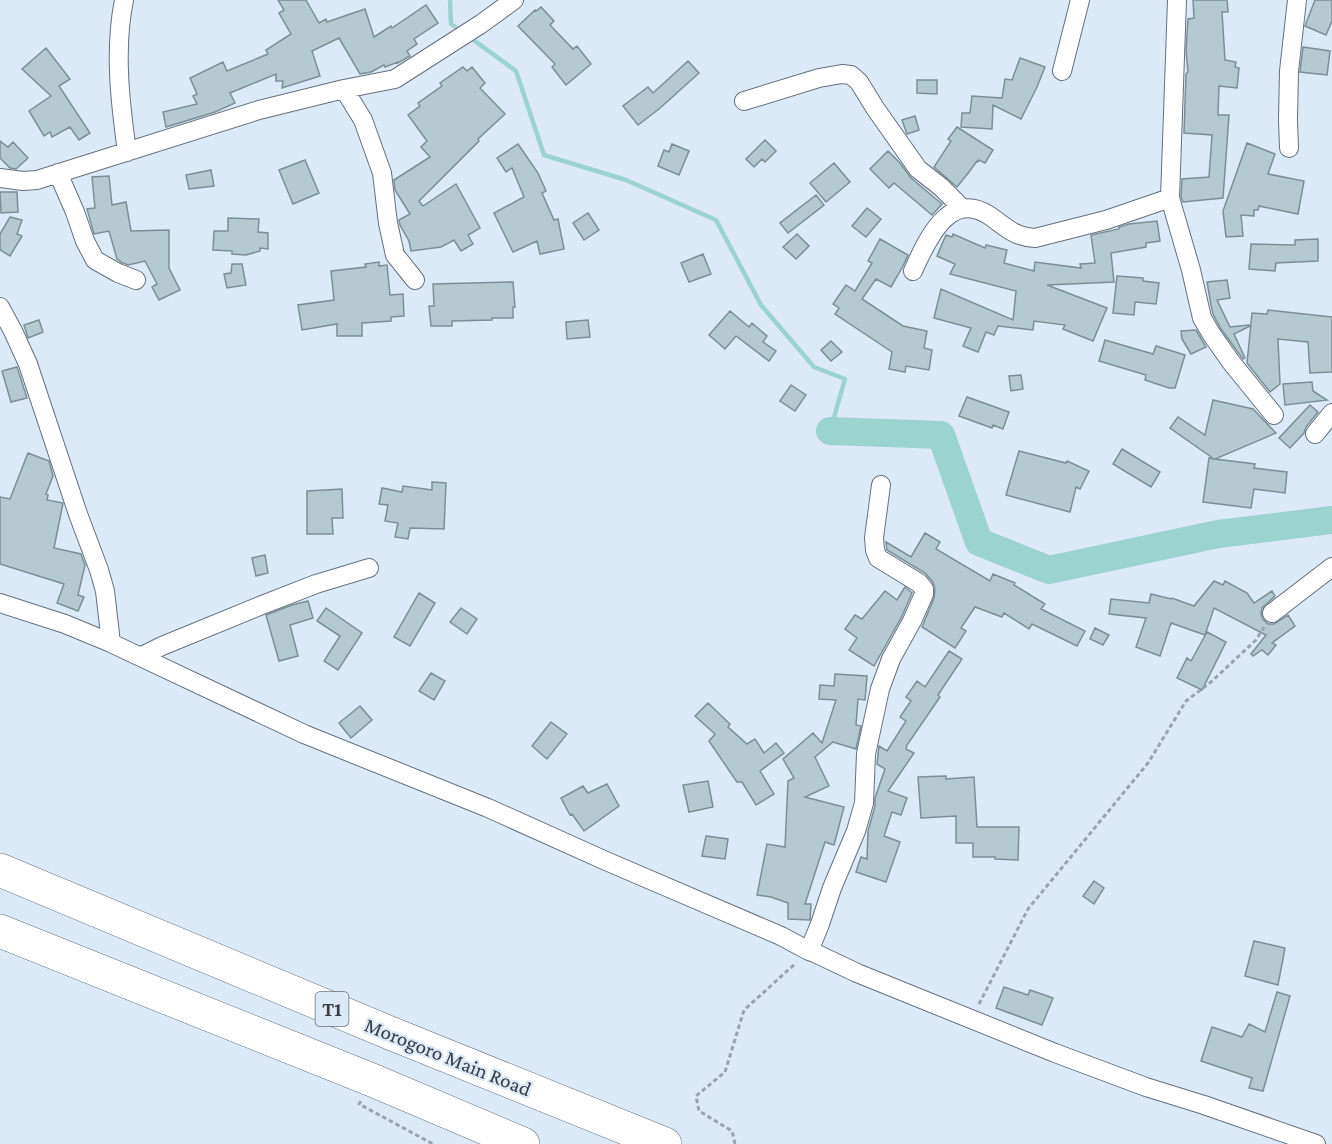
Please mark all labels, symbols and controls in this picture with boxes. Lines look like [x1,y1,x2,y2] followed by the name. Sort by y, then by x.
[316,992,348,1026] road number: T1
[361,1013,535,1101] street label: Morogoro Main Road

